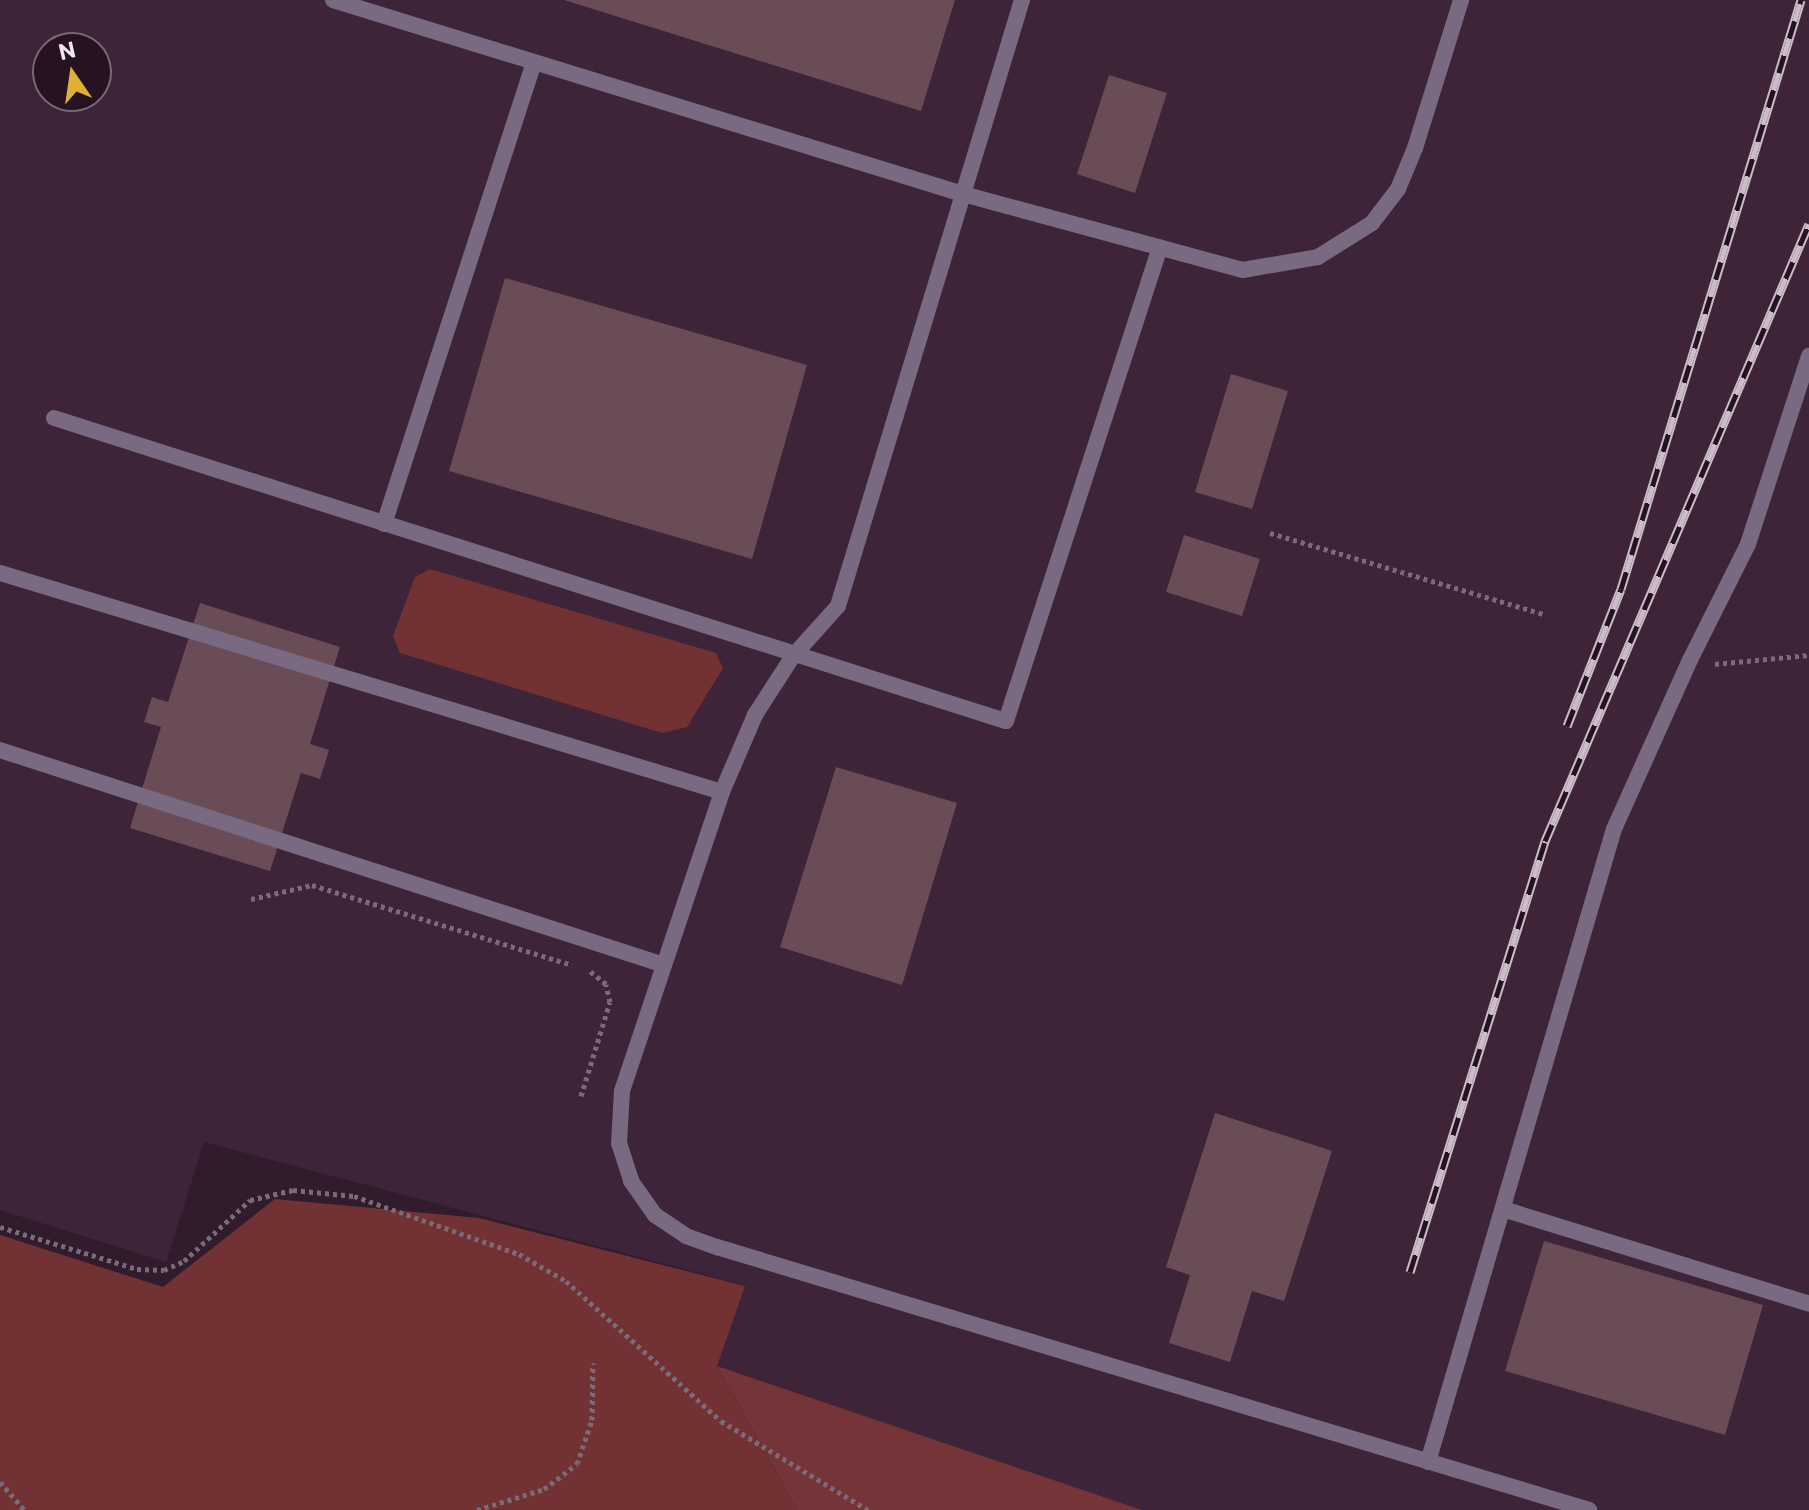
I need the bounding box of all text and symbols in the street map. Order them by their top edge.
north arrow [32,32,112,112]
text: N [56,35,78,65]

